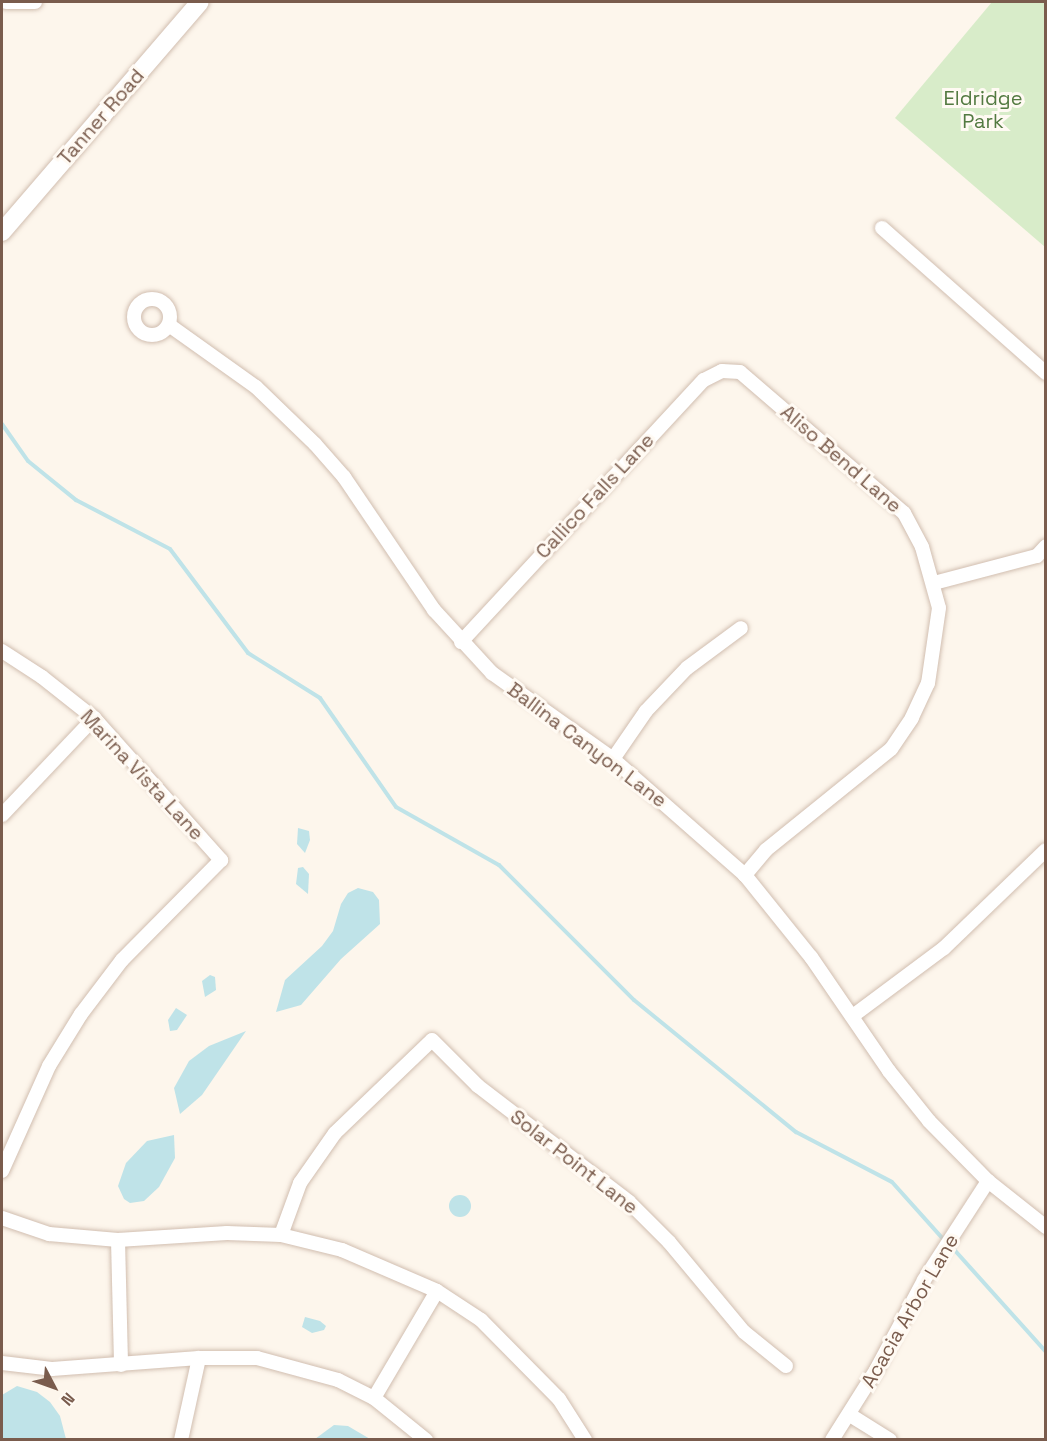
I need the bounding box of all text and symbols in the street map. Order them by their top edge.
street label: Tanner Road [53,64,149,170]
park label: Eldridge Park [943,86,1023,133]
street label: Aliso Bend Lane [776,400,906,518]
street label: Callico Falls Lane [531,428,659,564]
street label: Ballina Canyon Lane [503,677,671,813]
street label: Marina Vista Lane [75,705,209,845]
street label: Solar Point Lane [505,1105,643,1219]
street label: Acacia Arbor Lane [856,1230,964,1392]
north arrow [24,1357,84,1417]
text: N [57,1388,79,1410]

